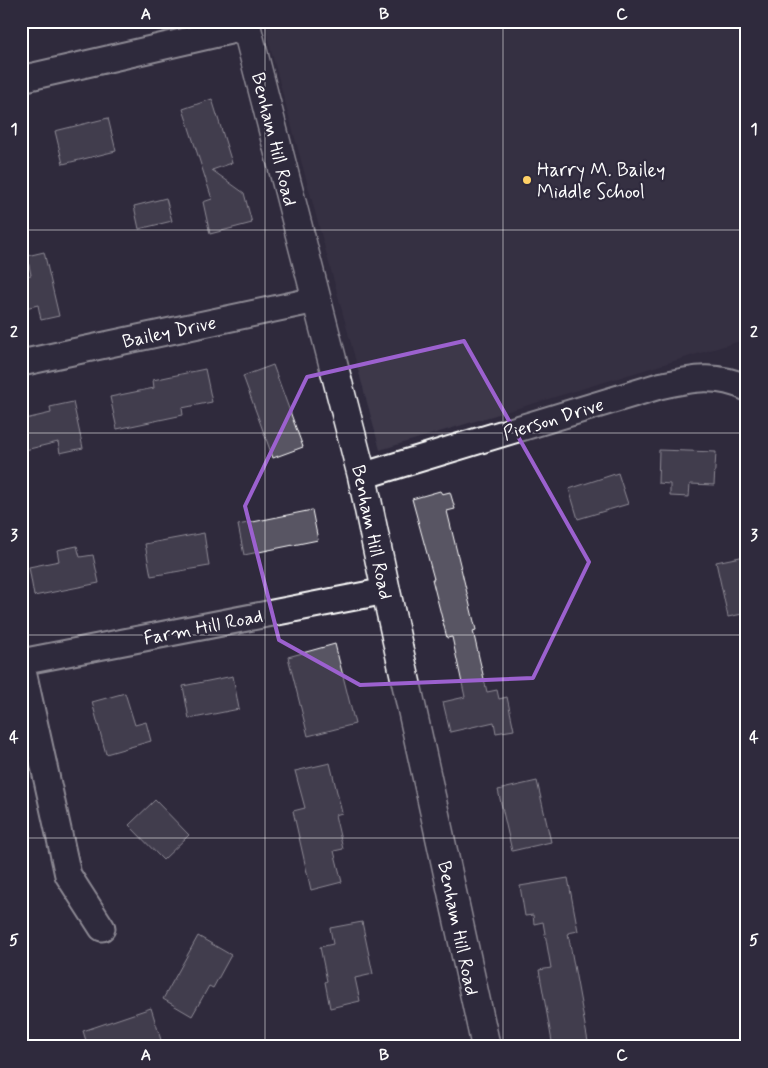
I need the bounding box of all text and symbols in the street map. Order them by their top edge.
text: A [141,4,151,25]
text: B [379,4,389,25]
text: C [616,4,628,25]
street label: Benham Hill Road [245,70,302,209]
text: 1 [10,119,18,140]
text: 1 [750,119,758,140]
place label: Harry M. Bailey Middle School [537,158,665,205]
marker: Harry M. Bailey Middle School [521,174,533,186]
street label: Bailey Drive [120,310,219,355]
text: 2 [10,322,18,343]
text: 2 [750,322,758,343]
street label: Pierson Drive [500,392,607,447]
street label: Benham Hill Road [345,463,398,602]
text: 3 [10,525,18,546]
text: 3 [750,525,758,546]
street label: Farm Hill Road [142,604,265,651]
text: 4 [9,727,19,748]
text: 4 [749,727,759,748]
street label: Benham Hill Road [431,859,484,998]
text: 5 [9,930,19,951]
text: 5 [749,930,759,951]
text: A [141,1045,151,1066]
text: B [379,1045,389,1066]
text: C [616,1045,628,1066]

